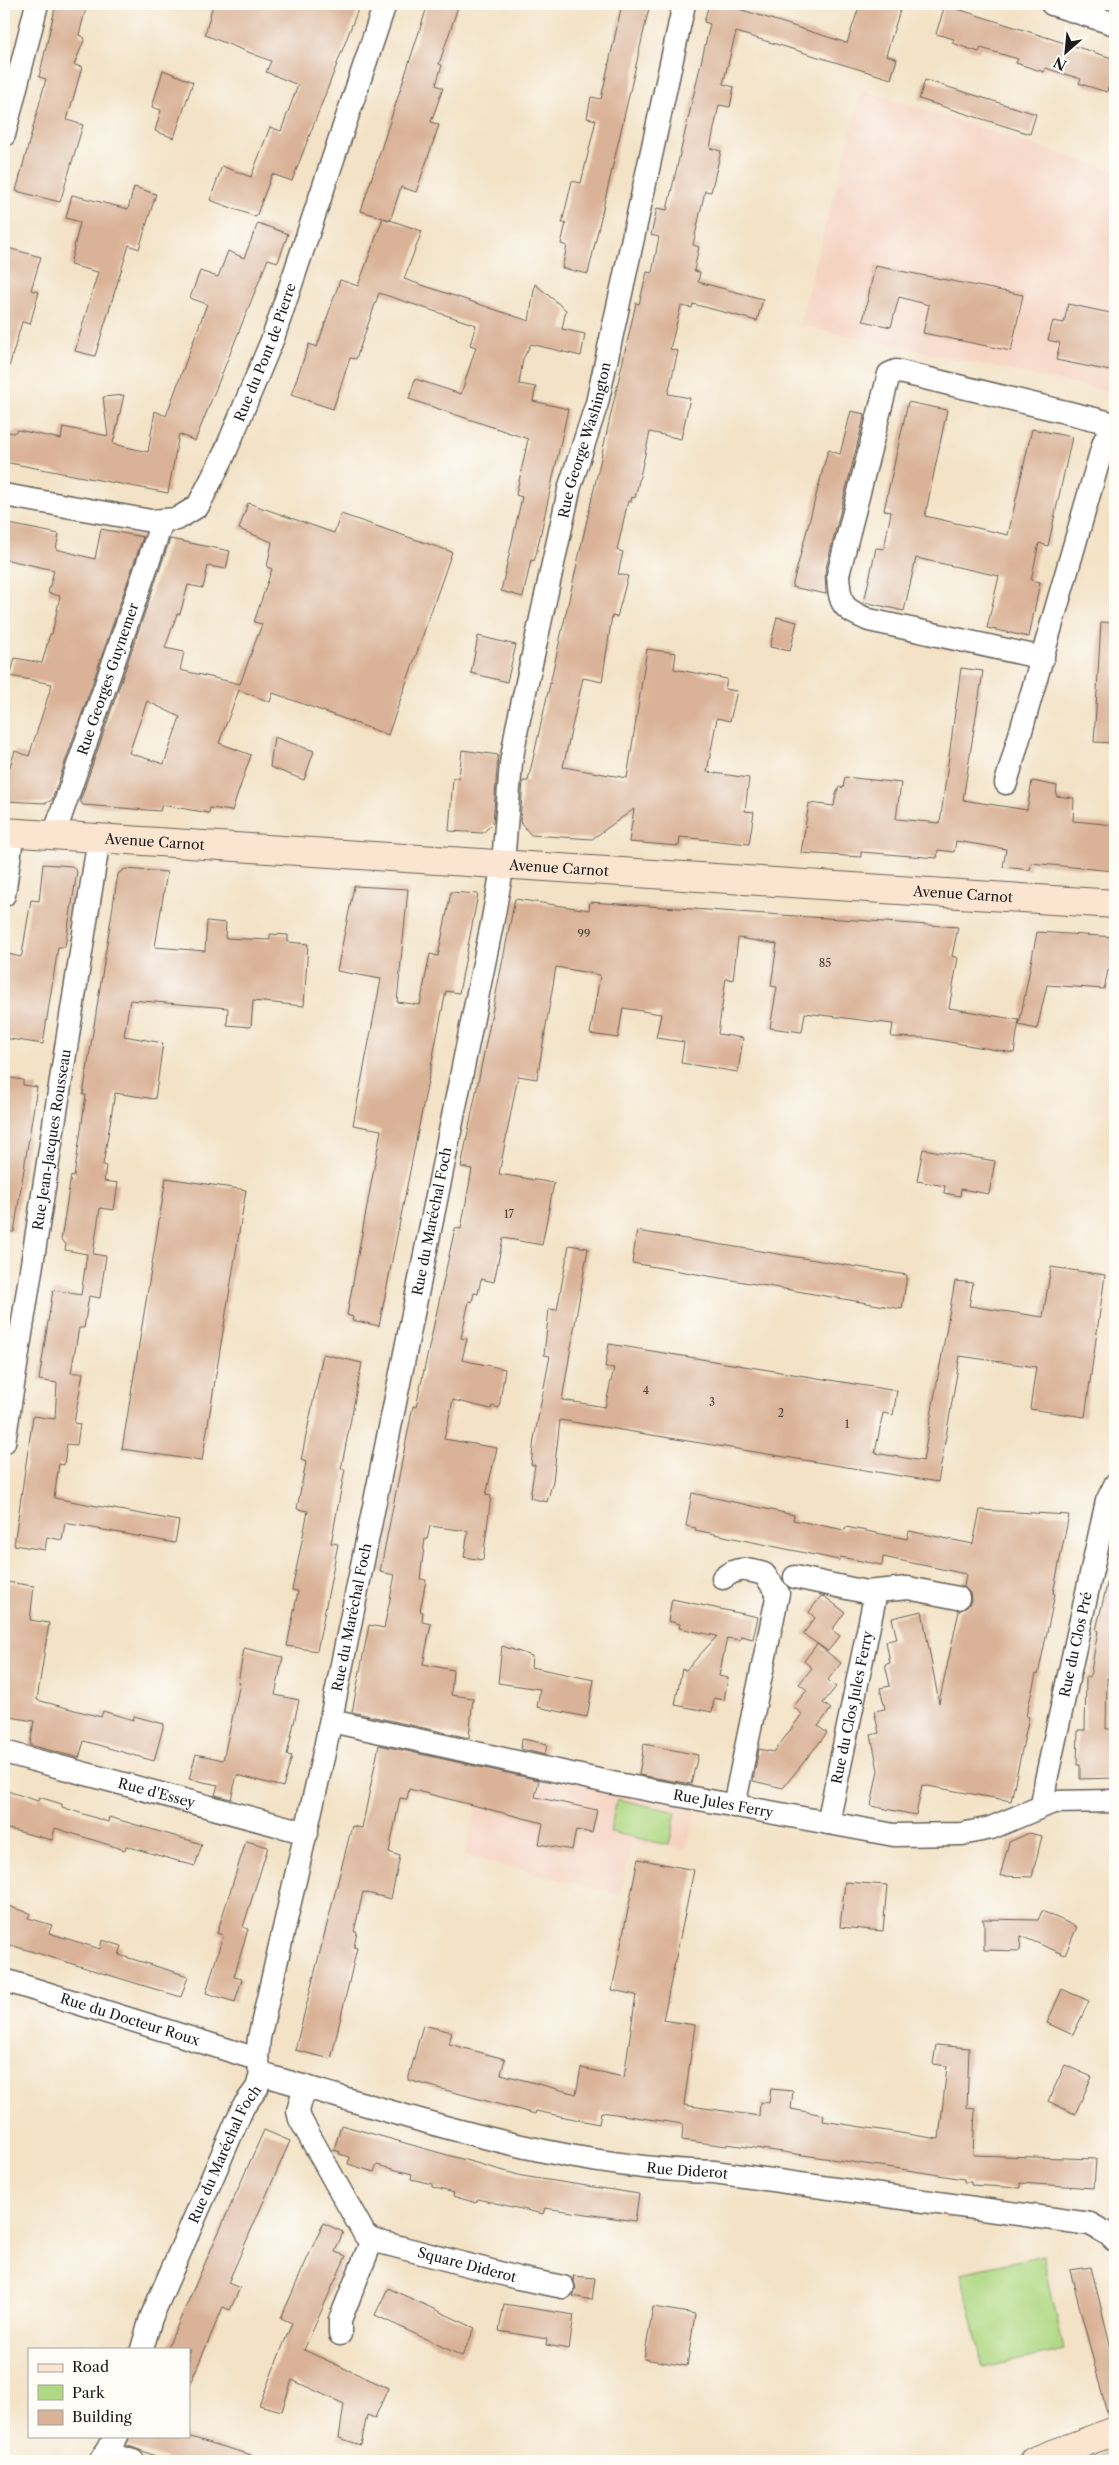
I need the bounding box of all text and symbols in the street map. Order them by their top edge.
north arrow [1042,28,1092,78]
text: N [1051,53,1070,74]
street label: Rue du Pont de Pierre [230,281,300,424]
street label: Rue George Washington [554,360,615,520]
street label: Rue Georges Guynemer [73,600,142,758]
street label: Avenue Carnot [103,829,205,854]
street label: Avenue Carnot [507,856,609,880]
street label: Avenue Carnot [912,882,1013,906]
house number: 99 [578,927,590,941]
house number: 85 [819,956,831,970]
street label: Rue Jean-Jacques Rousseau [28,1047,75,1232]
street label: Rue du Maréchal Foch [408,1145,456,1297]
house number: 17 [504,1207,515,1221]
house number: 4 [643,1383,649,1397]
house number: 3 [709,1395,715,1409]
house number: 2 [778,1406,784,1420]
house number: 1 [845,1417,850,1431]
street label: Rue du Maréchal Foch [328,1541,375,1693]
street label: Rue du Clos Pré [1055,1590,1096,1699]
street label: Rue du Clos Jules Ferry [827,1629,877,1786]
street label: Rue d'Essey [116,1774,197,1812]
street label: Rue Jules Ferry [672,1785,775,1822]
street label: Rue du Docteur Roux [58,1989,203,2050]
street label: Rue du Maréchal Foch [184,2081,265,2226]
street label: Rue Diderot [646,2158,729,2183]
street label: Square Diderot [416,2243,518,2286]
legend [28,2348,190,2438]
text: Road [72,2357,109,2376]
text: Park [72,2383,106,2402]
text: Building [72,2407,132,2426]

